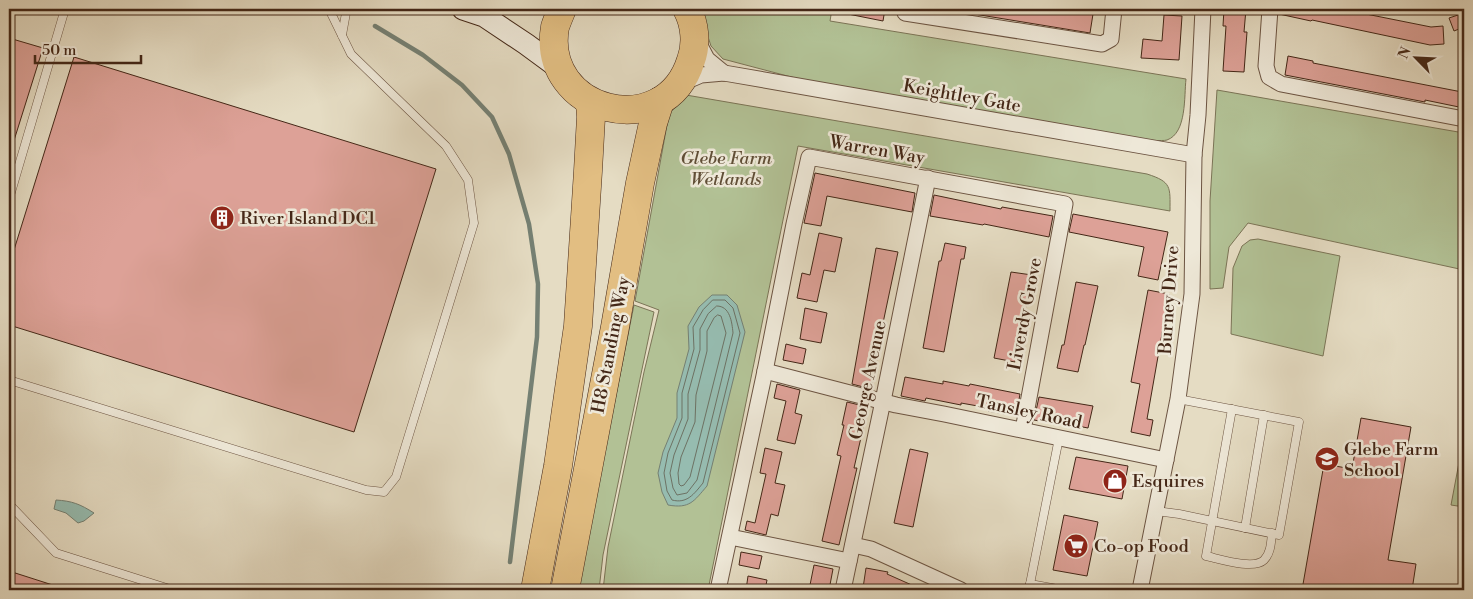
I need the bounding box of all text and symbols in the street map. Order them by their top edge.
scale bar [35,32,141,64]
north arrow [1390,32,1440,82]
text: 50 m [42,41,76,60]
text: N [1395,44,1416,62]
street label: Keightley Gate [901,74,1023,118]
street label: Warren Way [827,130,927,170]
park label: Glebe Farm Wetlands [680,147,772,191]
building icon: River Island DC1 [209,205,235,231]
place label: River Island DC1 [240,207,376,230]
street label: Burney Drive [1154,245,1184,356]
street label: Liverdy Grove [1003,256,1047,372]
street label: H8 Standing Way [586,274,636,415]
street label: George Avenue [844,318,892,442]
street label: Tansley Road [974,390,1085,435]
place label: Glebe Farm School [1344,438,1439,482]
school or university icon: Glebe Farm School [1314,446,1340,472]
shop icon: Esquires [1102,468,1128,494]
place label: Esquires [1132,470,1204,493]
supermarket icon: Co-op Food [1063,533,1089,559]
place label: Co-op Food [1094,535,1190,558]

